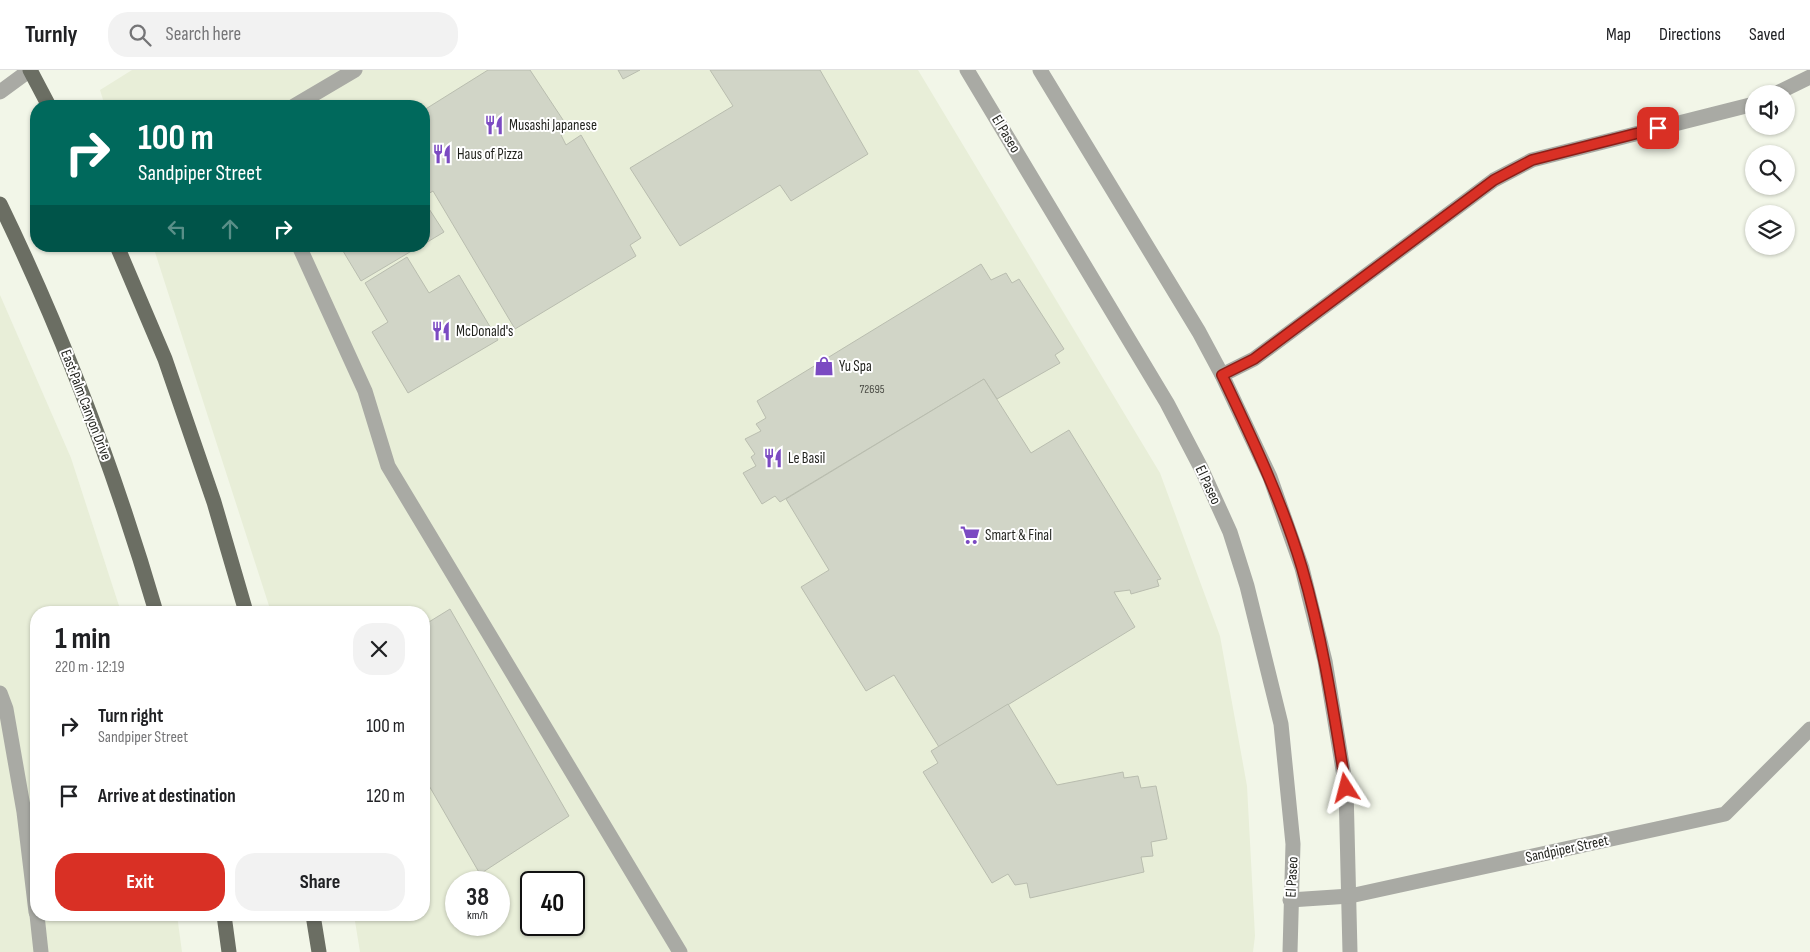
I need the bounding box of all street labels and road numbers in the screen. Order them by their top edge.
street label: El Paseo [987,112,1025,156]
street label: East Palm Canyon Drive [56,347,116,463]
street label: El Paseo [1191,462,1225,508]
street label: Sandpiper Street [1524,831,1611,867]
street label: El Paseo [1281,856,1303,898]

